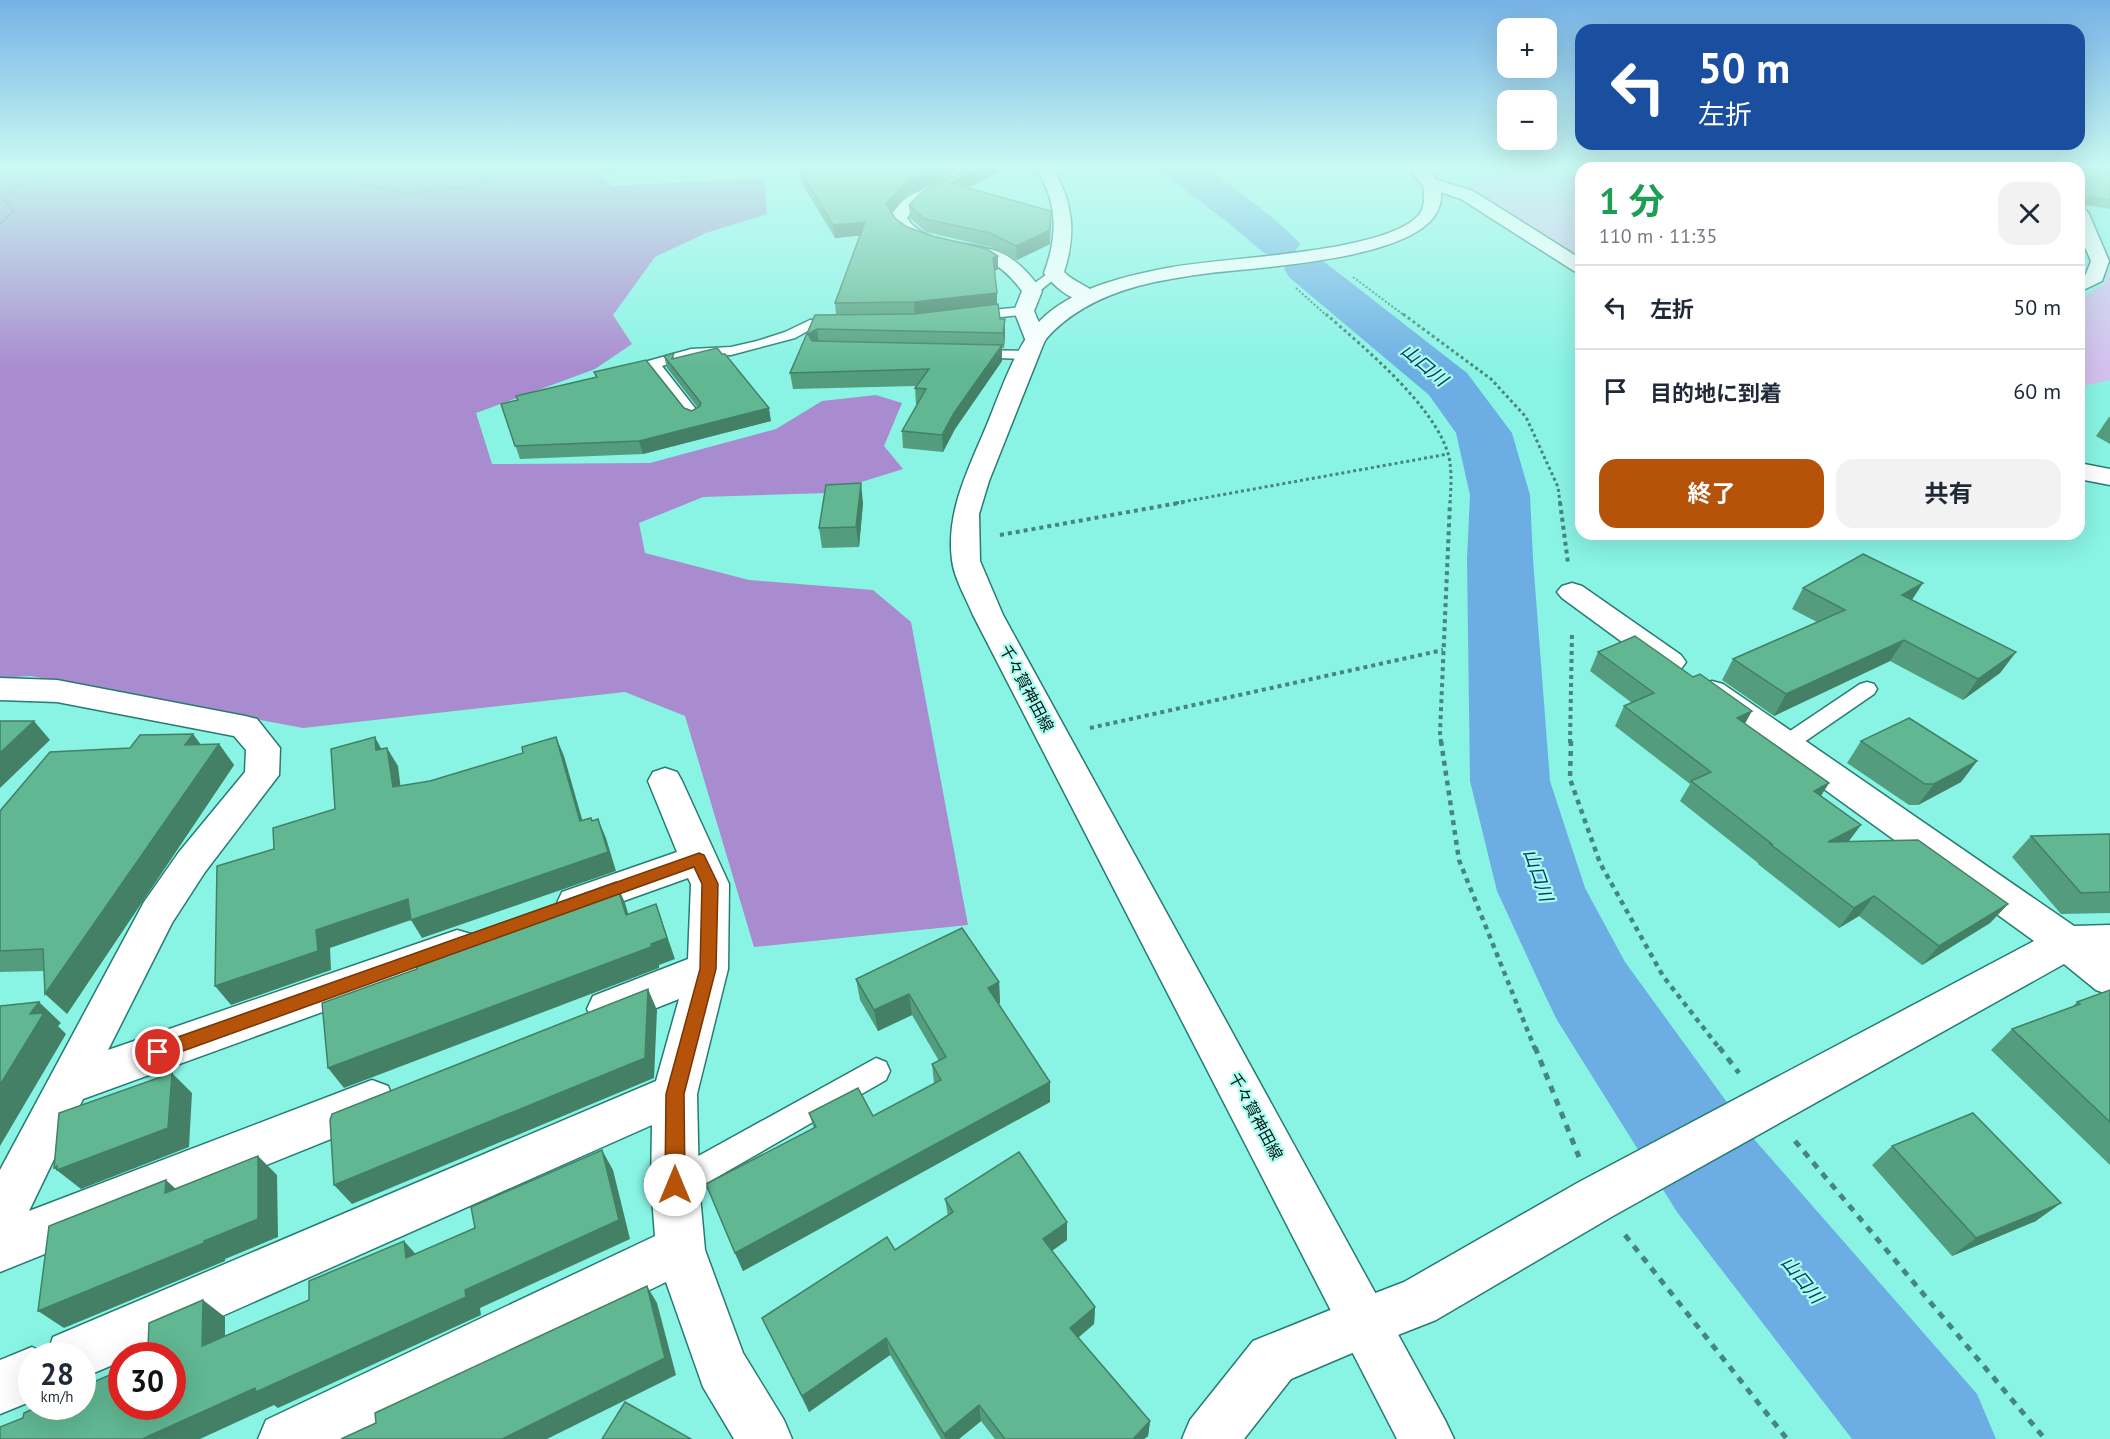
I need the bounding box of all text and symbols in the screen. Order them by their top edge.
map controls [1497,18,1557,150]
button: + [1497,18,1557,78]
text: 50 m [1698,40,1790,95]
icon: left [1599,48,1677,126]
button: − [1497,90,1557,150]
text: 左折 [1698,97,1752,131]
text: 1 分 [1599,177,1665,224]
button: close [1998,182,2061,245]
text: 110 m · 11:35 [1599,223,1717,249]
icon: left [1599,291,1632,324]
text: 50 m [2013,293,2061,321]
text: 左折 [1650,295,1694,323]
water label: 山口川 [1396,338,1454,392]
icon: arrive [1599,375,1632,408]
text: 60 m [2013,377,2061,405]
text: 目的地に到着 [1650,379,1782,407]
button: 終了 [1599,459,1824,528]
button: 共有 [1836,459,2061,528]
street label: 千々賀神田線 [996,641,1058,735]
water label: 山口川 [1519,846,1559,906]
pin [132,1026,183,1077]
icon: arrive [141,1035,174,1068]
street label: 千々賀神田線 [1225,1069,1287,1163]
position arrow [643,1153,707,1217]
water label: 山口川 [1776,1251,1830,1309]
speed limit sign: 30 [108,1342,186,1420]
text: 28 [40,1354,74,1393]
text: km/h [41,1387,73,1406]

